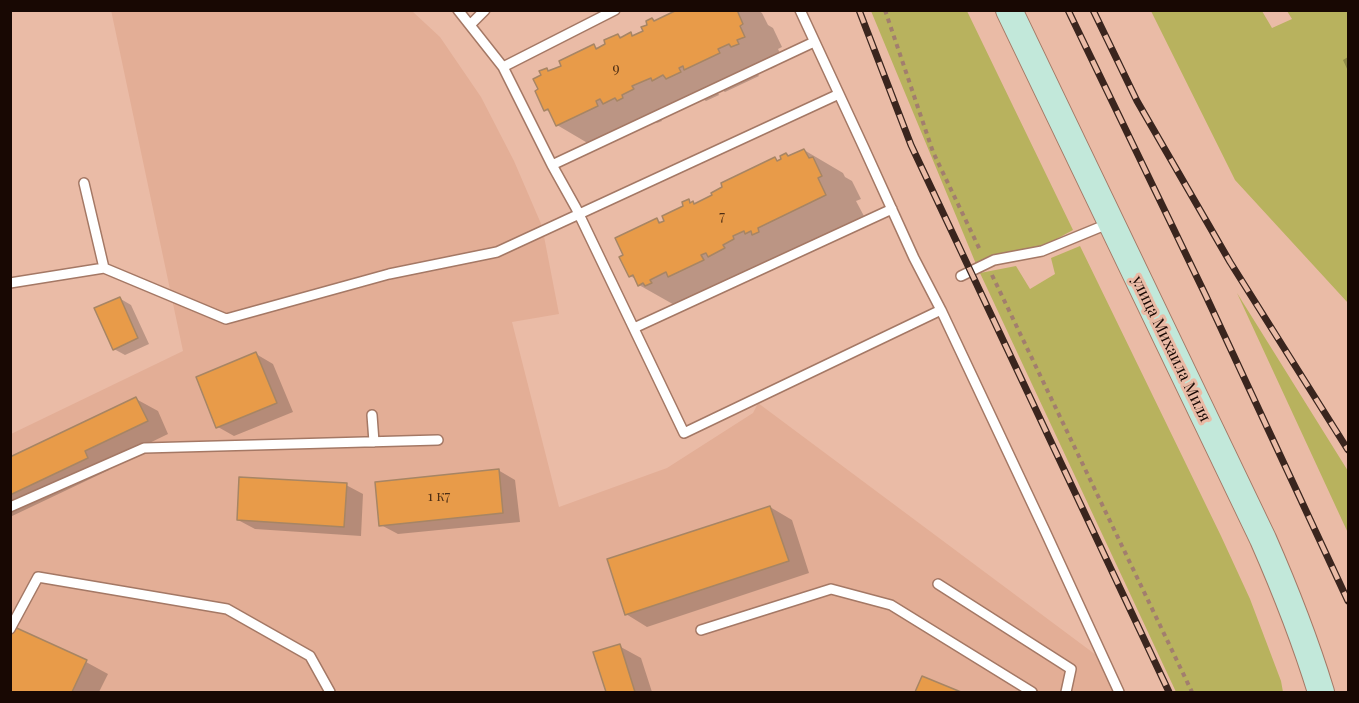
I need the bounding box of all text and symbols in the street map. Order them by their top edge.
house number: 9 [612,61,620,77]
house number: 7 [719,209,725,225]
street label: улица Михаила Миля [1127,273,1215,425]
house number: 1 к7 [428,489,450,505]

